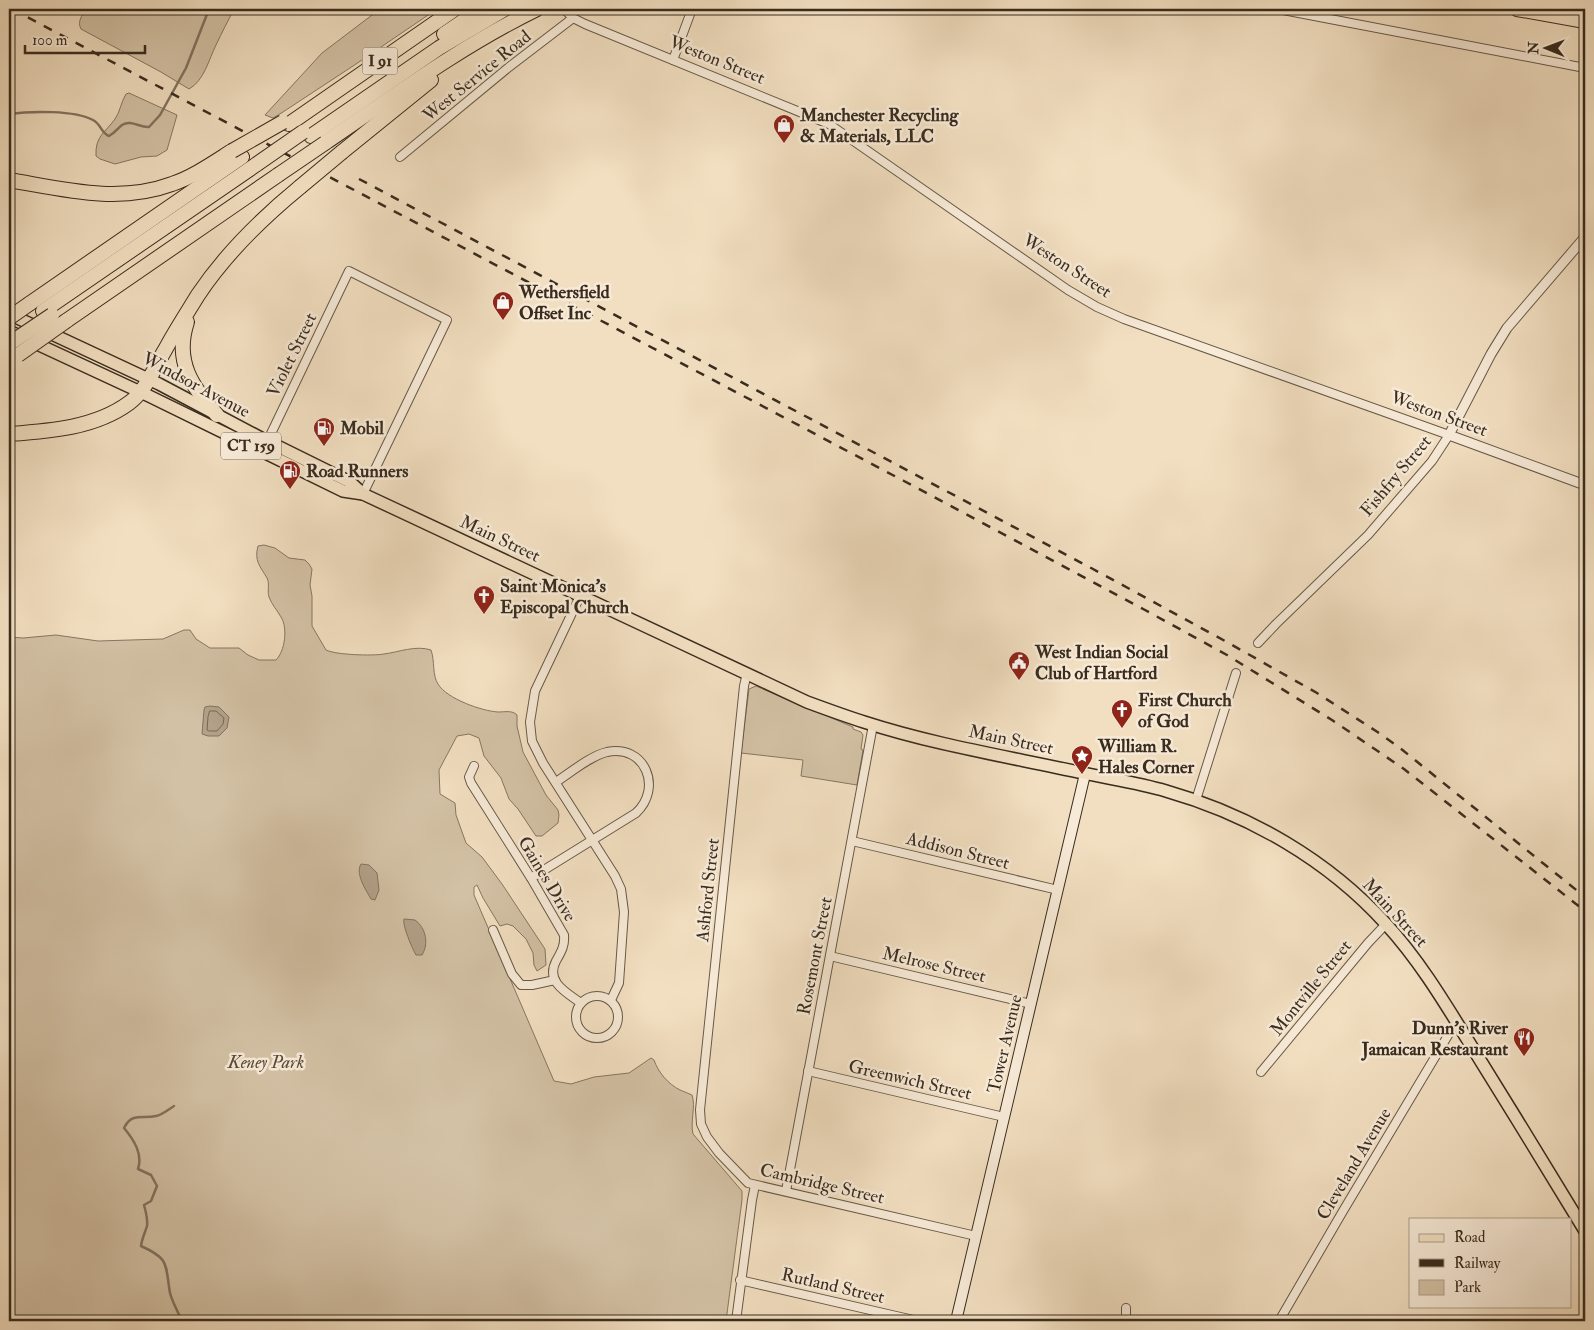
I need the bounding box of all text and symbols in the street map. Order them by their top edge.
scale bar [25,22,145,54]
north arrow [1522,22,1572,72]
street label: West Service Road [417,25,536,127]
street label: Weston Street [665,30,768,90]
text: 100 m [32,31,68,50]
text: N [1525,41,1542,55]
road number: I 91 [362,48,398,74]
place label: Manchester Recycling & Materials, LLC [799,104,959,148]
shop icon: Manchester Recycling & Materials, LLC [772,113,796,144]
street label: Weston Street [1017,228,1116,303]
place label: Wethersfield Offset Inc [518,281,610,325]
shop icon: Wethersfield Offset Inc [491,290,515,321]
street label: Violet Street [262,309,322,401]
street label: Windsor Avenue [137,347,254,423]
street label: Weston Street [1387,386,1491,442]
fuel station icon: Mobil [312,416,336,447]
place label: Mobil [339,417,384,440]
street label: Fishfry Street [1355,431,1437,521]
road number: CT 159 [221,432,281,460]
fuel station icon: Road Runners [278,459,302,490]
place label: Road Runners [306,460,408,483]
street label: Main Street [456,510,544,568]
place label: Saint Monica's Episcopal Church [500,575,629,619]
church icon: Saint Monica's Episcopal Church [472,584,496,615]
place label: West Indian Social Club of Hartford [1034,641,1169,685]
public building icon: West Indian Social Club of Hartford [1007,650,1031,681]
place label: First Church of God [1138,689,1232,733]
church icon: First Church of God [1110,698,1134,729]
street label: Main Street [967,720,1056,760]
place label: William R. Hales Corner [1097,735,1195,779]
place icon: William R. Hales Corner [1070,744,1094,775]
street label: Addison Street [903,827,1012,875]
street label: Gaines Drive [513,832,582,926]
street label: Ashford Street [691,837,725,944]
street label: Main Street [1357,874,1433,952]
street label: Rosemont Street [792,895,838,1017]
street label: Montville Street [1265,935,1357,1041]
street label: Melrose Street [880,942,988,988]
street label: Tower Avenue [982,992,1028,1096]
place label: Dunn's River Jamaican Restaurant [1361,1017,1508,1061]
restaurant icon: Dunn's River Jamaican Restaurant [1512,1026,1536,1057]
park label: Keney Park [227,1051,304,1074]
street label: Greenwich Street [846,1055,974,1105]
street label: Cleveland Avenue [1312,1104,1397,1224]
street label: Cambridge Street [758,1159,887,1210]
legend [1409,1218,1572,1308]
text: Road [1454,1228,1486,1247]
text: Railway [1454,1254,1501,1273]
street label: Rutland Street [779,1263,887,1309]
text: Park [1454,1278,1481,1297]

